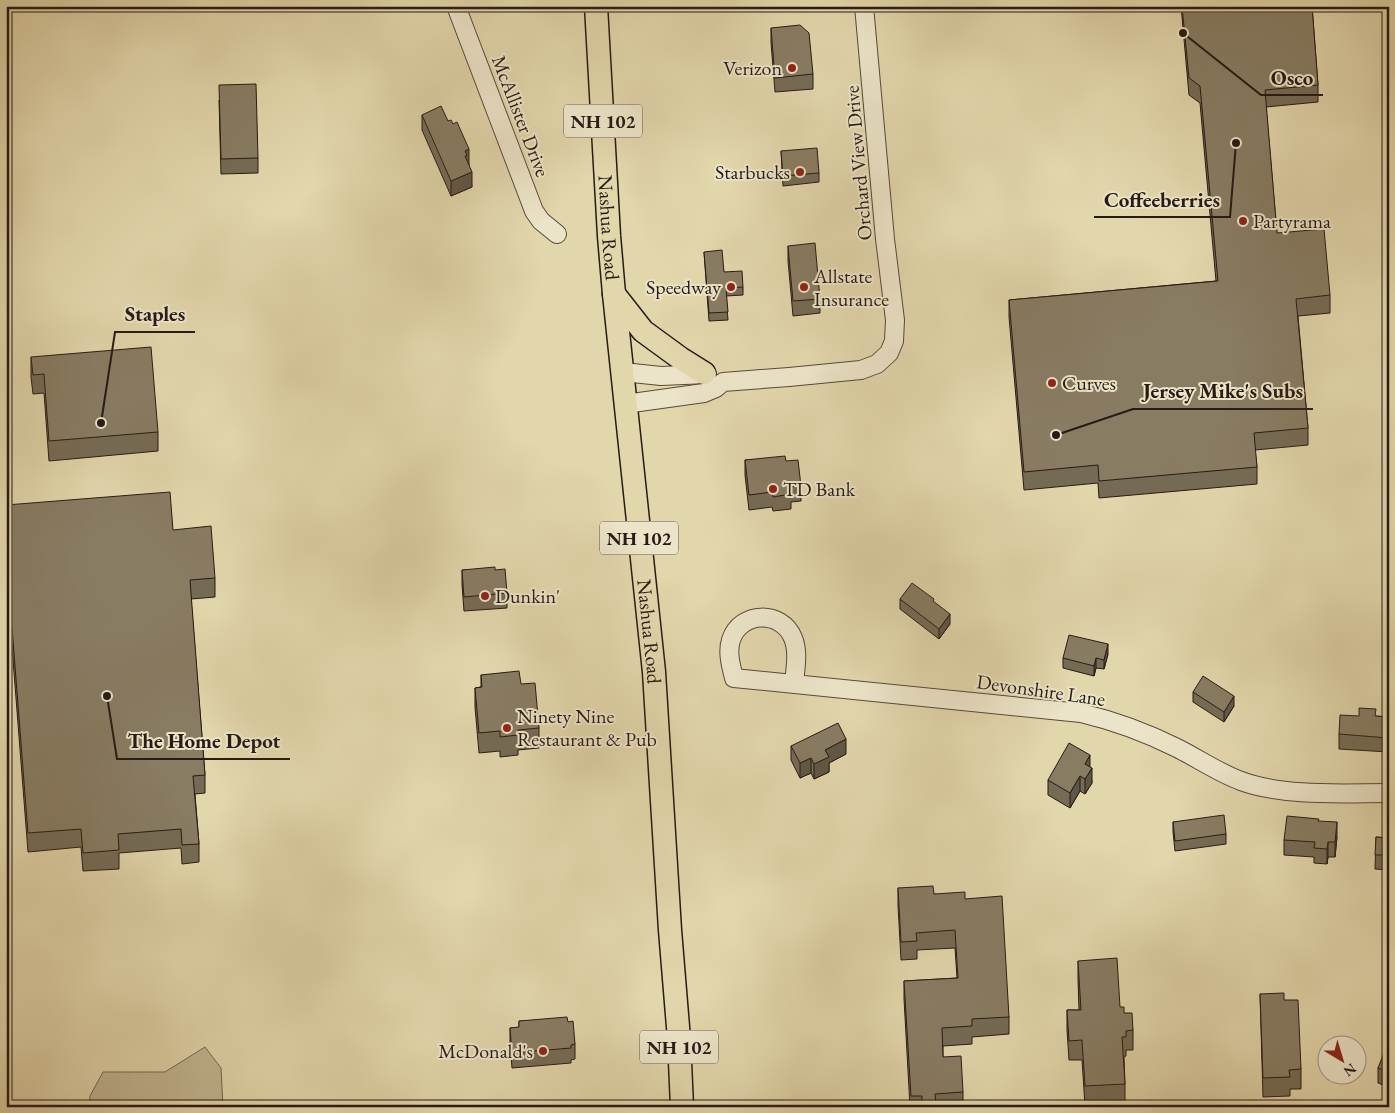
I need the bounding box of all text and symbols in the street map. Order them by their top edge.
street label: McAllister Drive [486,52,556,181]
place label: Verizon [723,55,782,81]
callout: Osco [1261,59,1323,95]
marker: Verizon [786,62,798,74]
text: Osco [1271,64,1314,91]
street label: Orchard View Drive [838,84,878,242]
road number: NH 102 [564,104,642,138]
place label: Starbucks [715,159,790,185]
marker: Starbucks [794,166,806,178]
street label: Nashua Road [593,174,626,282]
callout: Coffeeberries [1094,181,1230,217]
text: Coffeeberries [1104,186,1220,213]
place label: Partyrama [1253,208,1331,234]
marker: Partyrama [1237,215,1249,227]
place label: Allstate Insurance [813,263,889,312]
place label: Speedway [646,274,721,300]
marker: Speedway [725,281,737,293]
marker: Allstate Insurance [798,281,810,293]
callout: Staples [115,296,195,332]
text: Staples [125,300,185,327]
place label: Curves [1062,370,1116,396]
callout: Jersey Mike's Subs [1133,373,1313,409]
marker: Curves [1046,377,1058,389]
text: Jersey Mike's Subs [1141,377,1303,404]
place label: TD Bank [783,476,856,502]
marker: TD Bank [767,483,779,495]
road number: NH 102 [600,522,678,554]
street label: Nashua Road [631,578,668,685]
place label: Dunkin' [495,583,560,609]
marker: Dunkin' [479,590,491,602]
street label: Devonshire Lane [975,668,1107,712]
place label: Ninety Nine Restaurant & Pub [517,703,657,752]
marker: Ninety Nine Restaurant & Pub [501,722,513,734]
callout: The Home Depot [117,723,290,759]
text: The Home Depot [128,727,281,754]
road number: NH 102 [640,1030,718,1064]
north arrow [1318,1036,1368,1086]
place label: McDonald's [438,1038,533,1064]
marker: McDonald's [537,1045,549,1057]
text: N [1339,1060,1360,1081]

